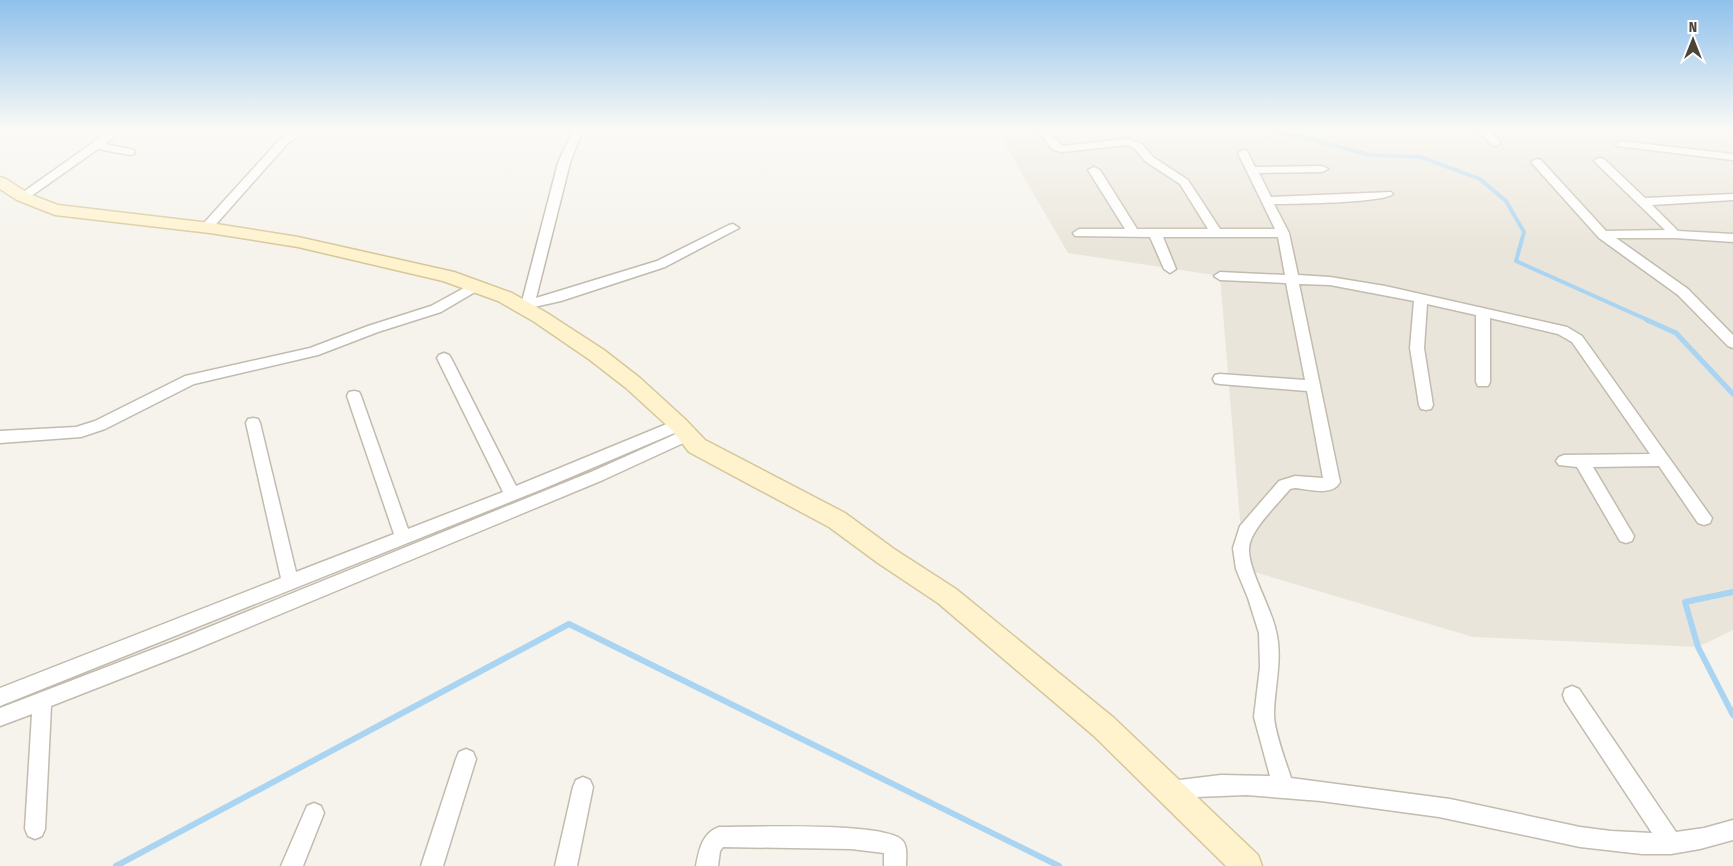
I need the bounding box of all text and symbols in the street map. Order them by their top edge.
north arrow [1668,15,1718,65]
text: N [1689,19,1697,36]

